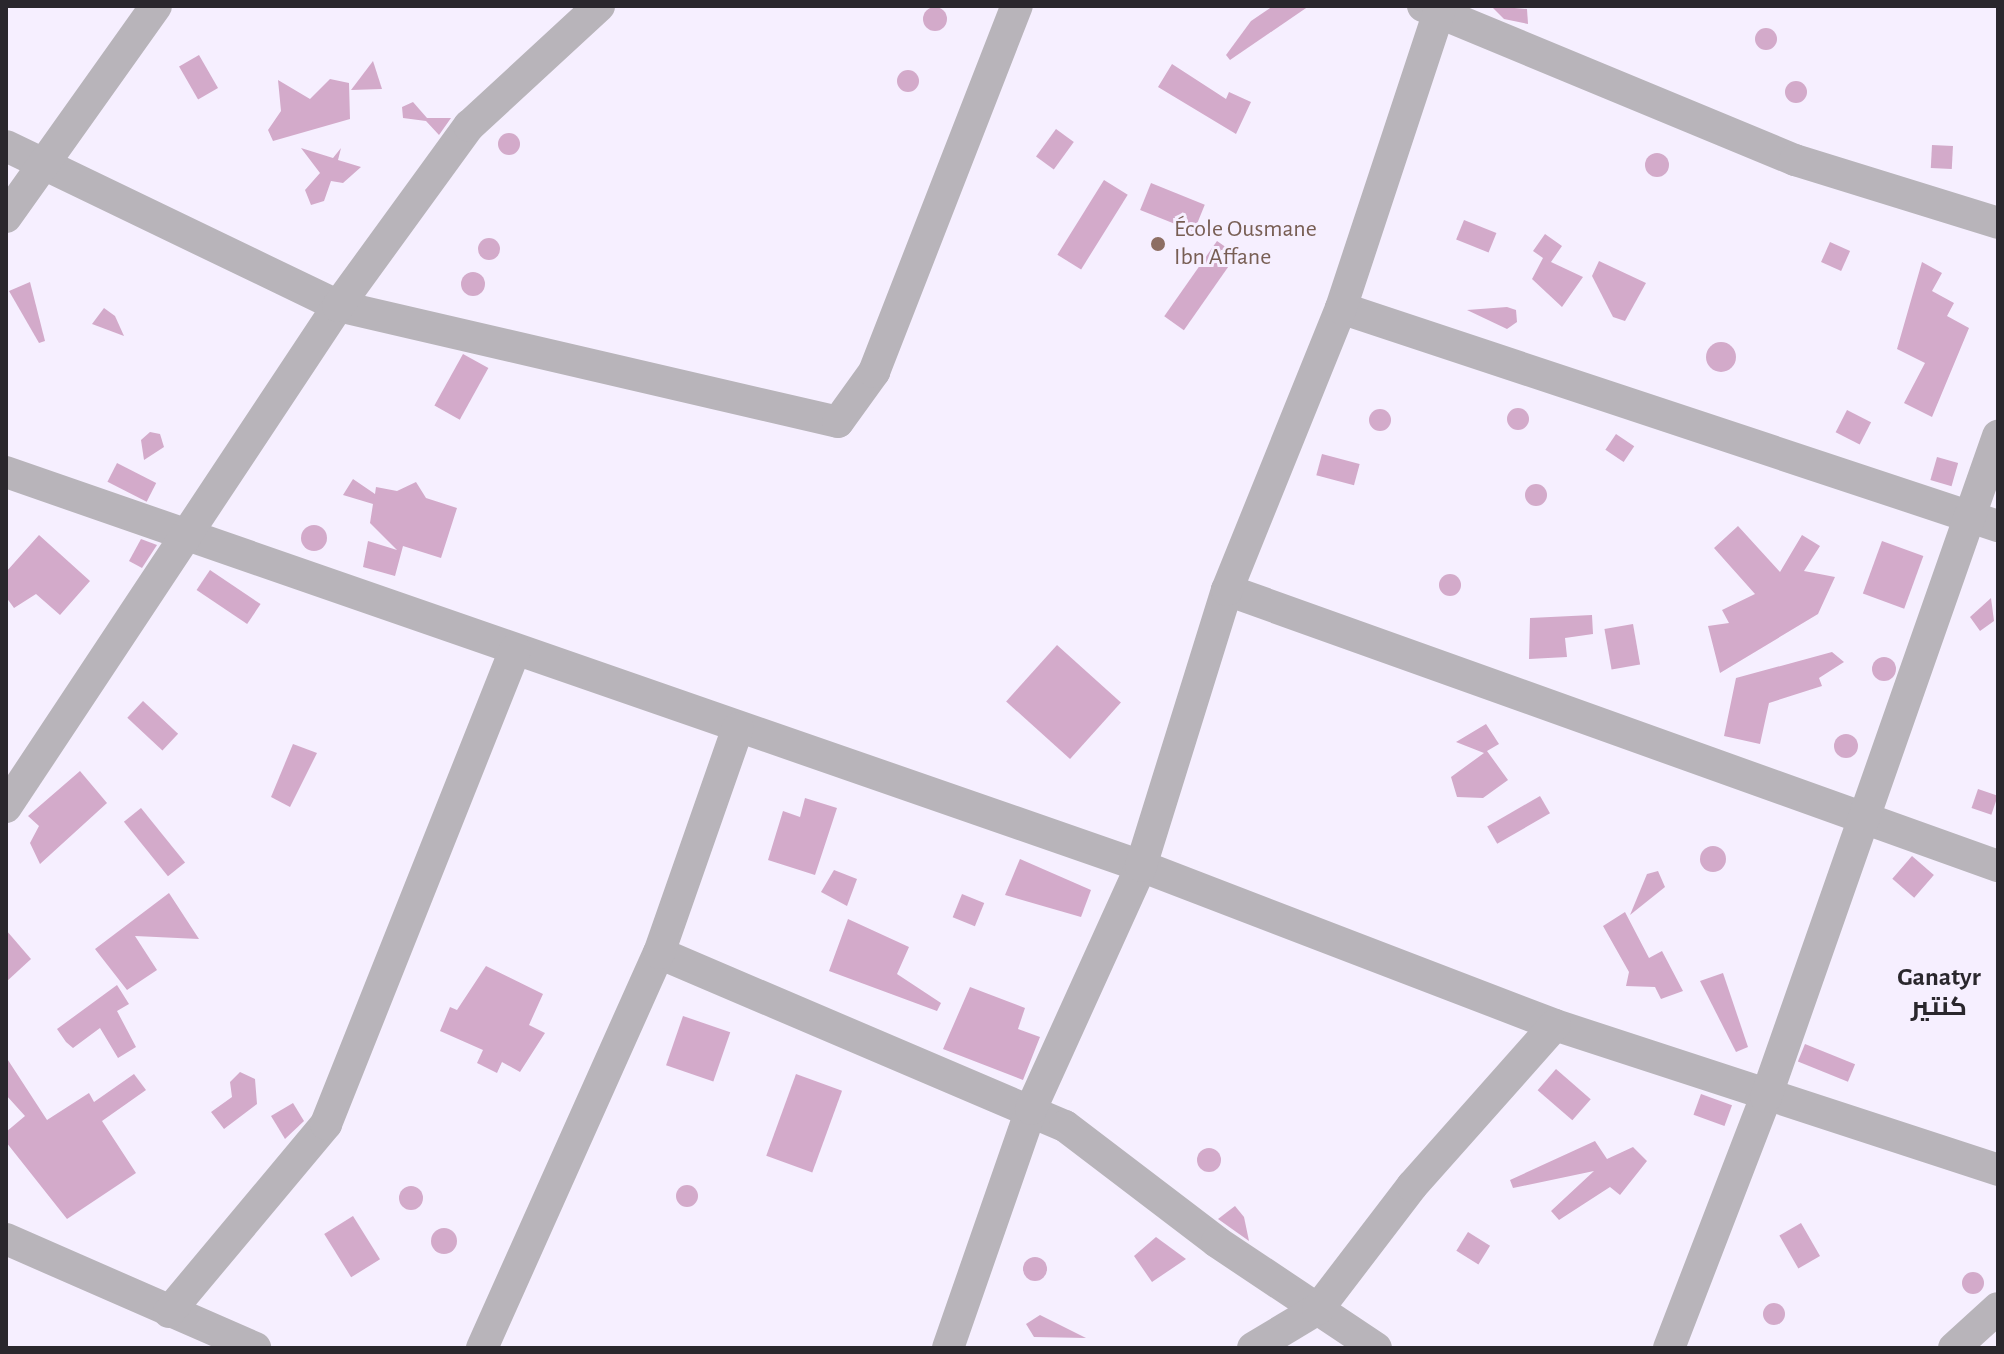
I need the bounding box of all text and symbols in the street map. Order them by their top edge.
place label: École Ousmane Ibn Affane [1174,216,1317,272]
marker: École Ousmane Ibn Affane [1149,235,1167,253]
district label: Ganatyr كنتير [1897,962,1981,1024]

